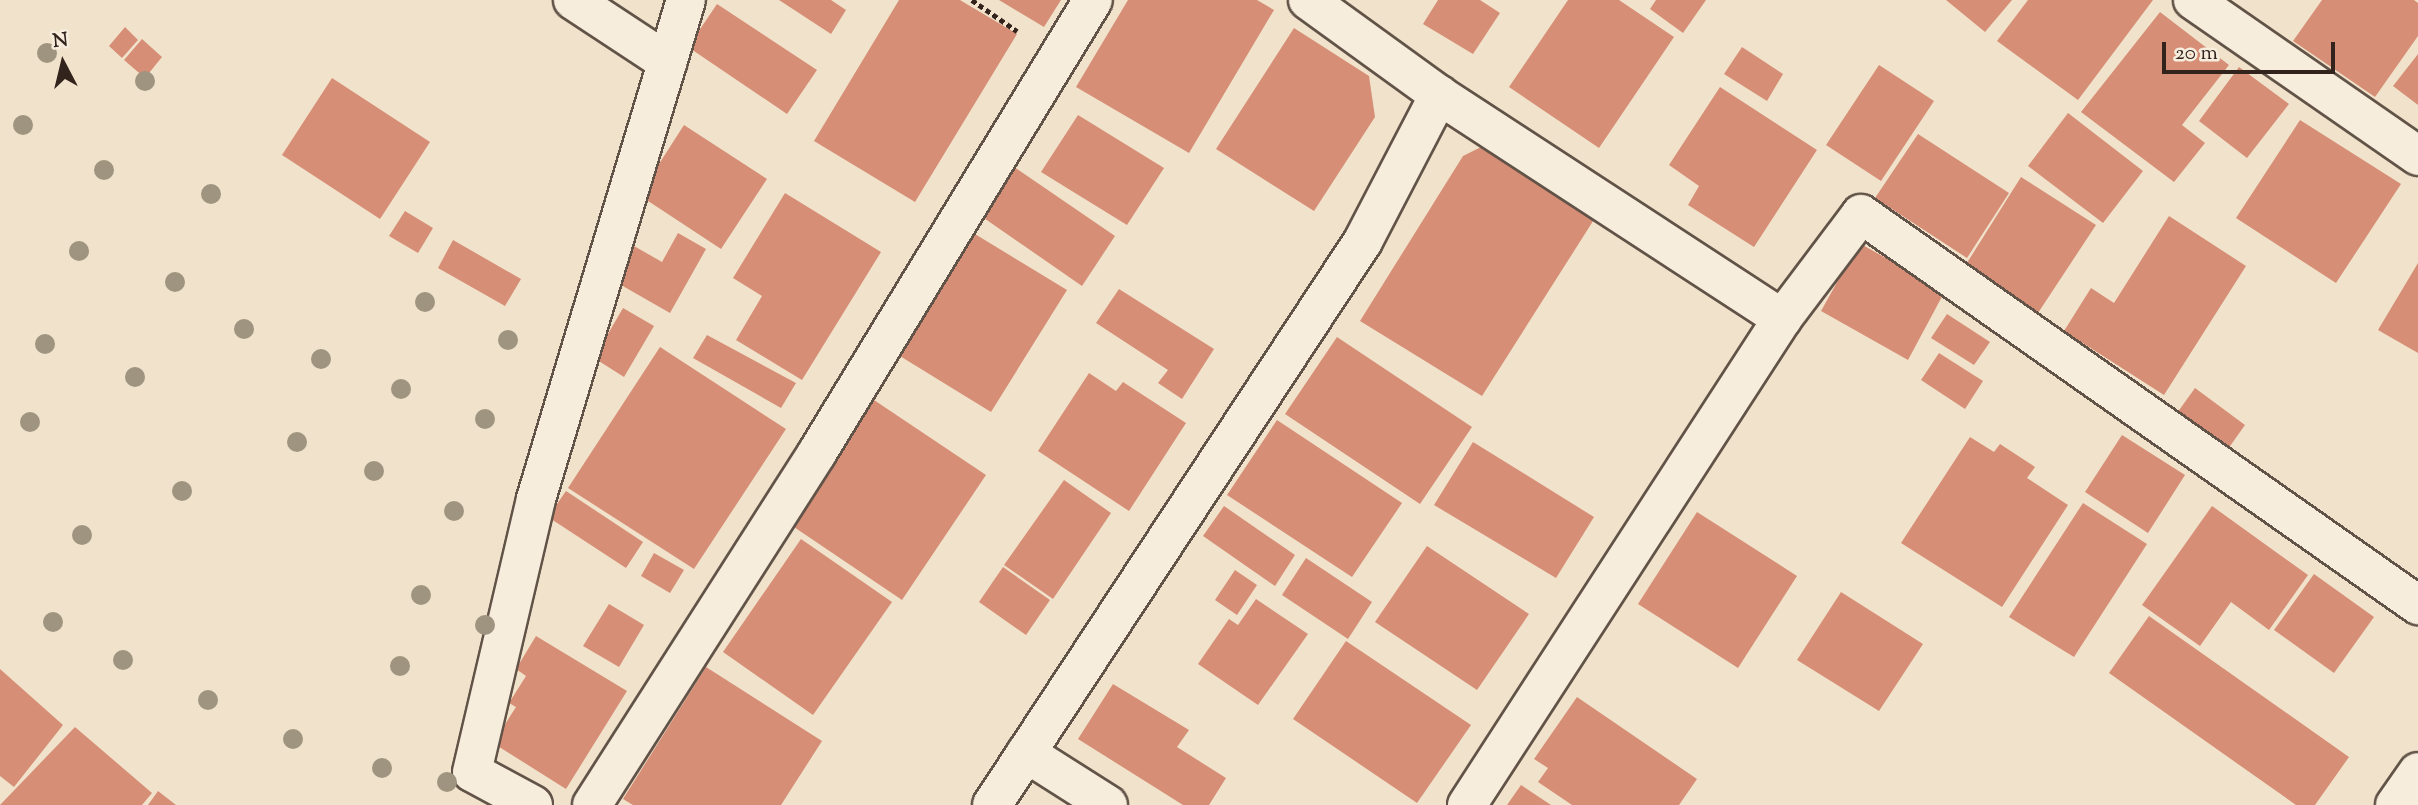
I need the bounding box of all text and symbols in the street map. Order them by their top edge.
text: N [51,27,70,56]
north arrow [28,28,98,98]
scale bar [2166,28,2339,72]
text: 20 m [2175,39,2218,69]

